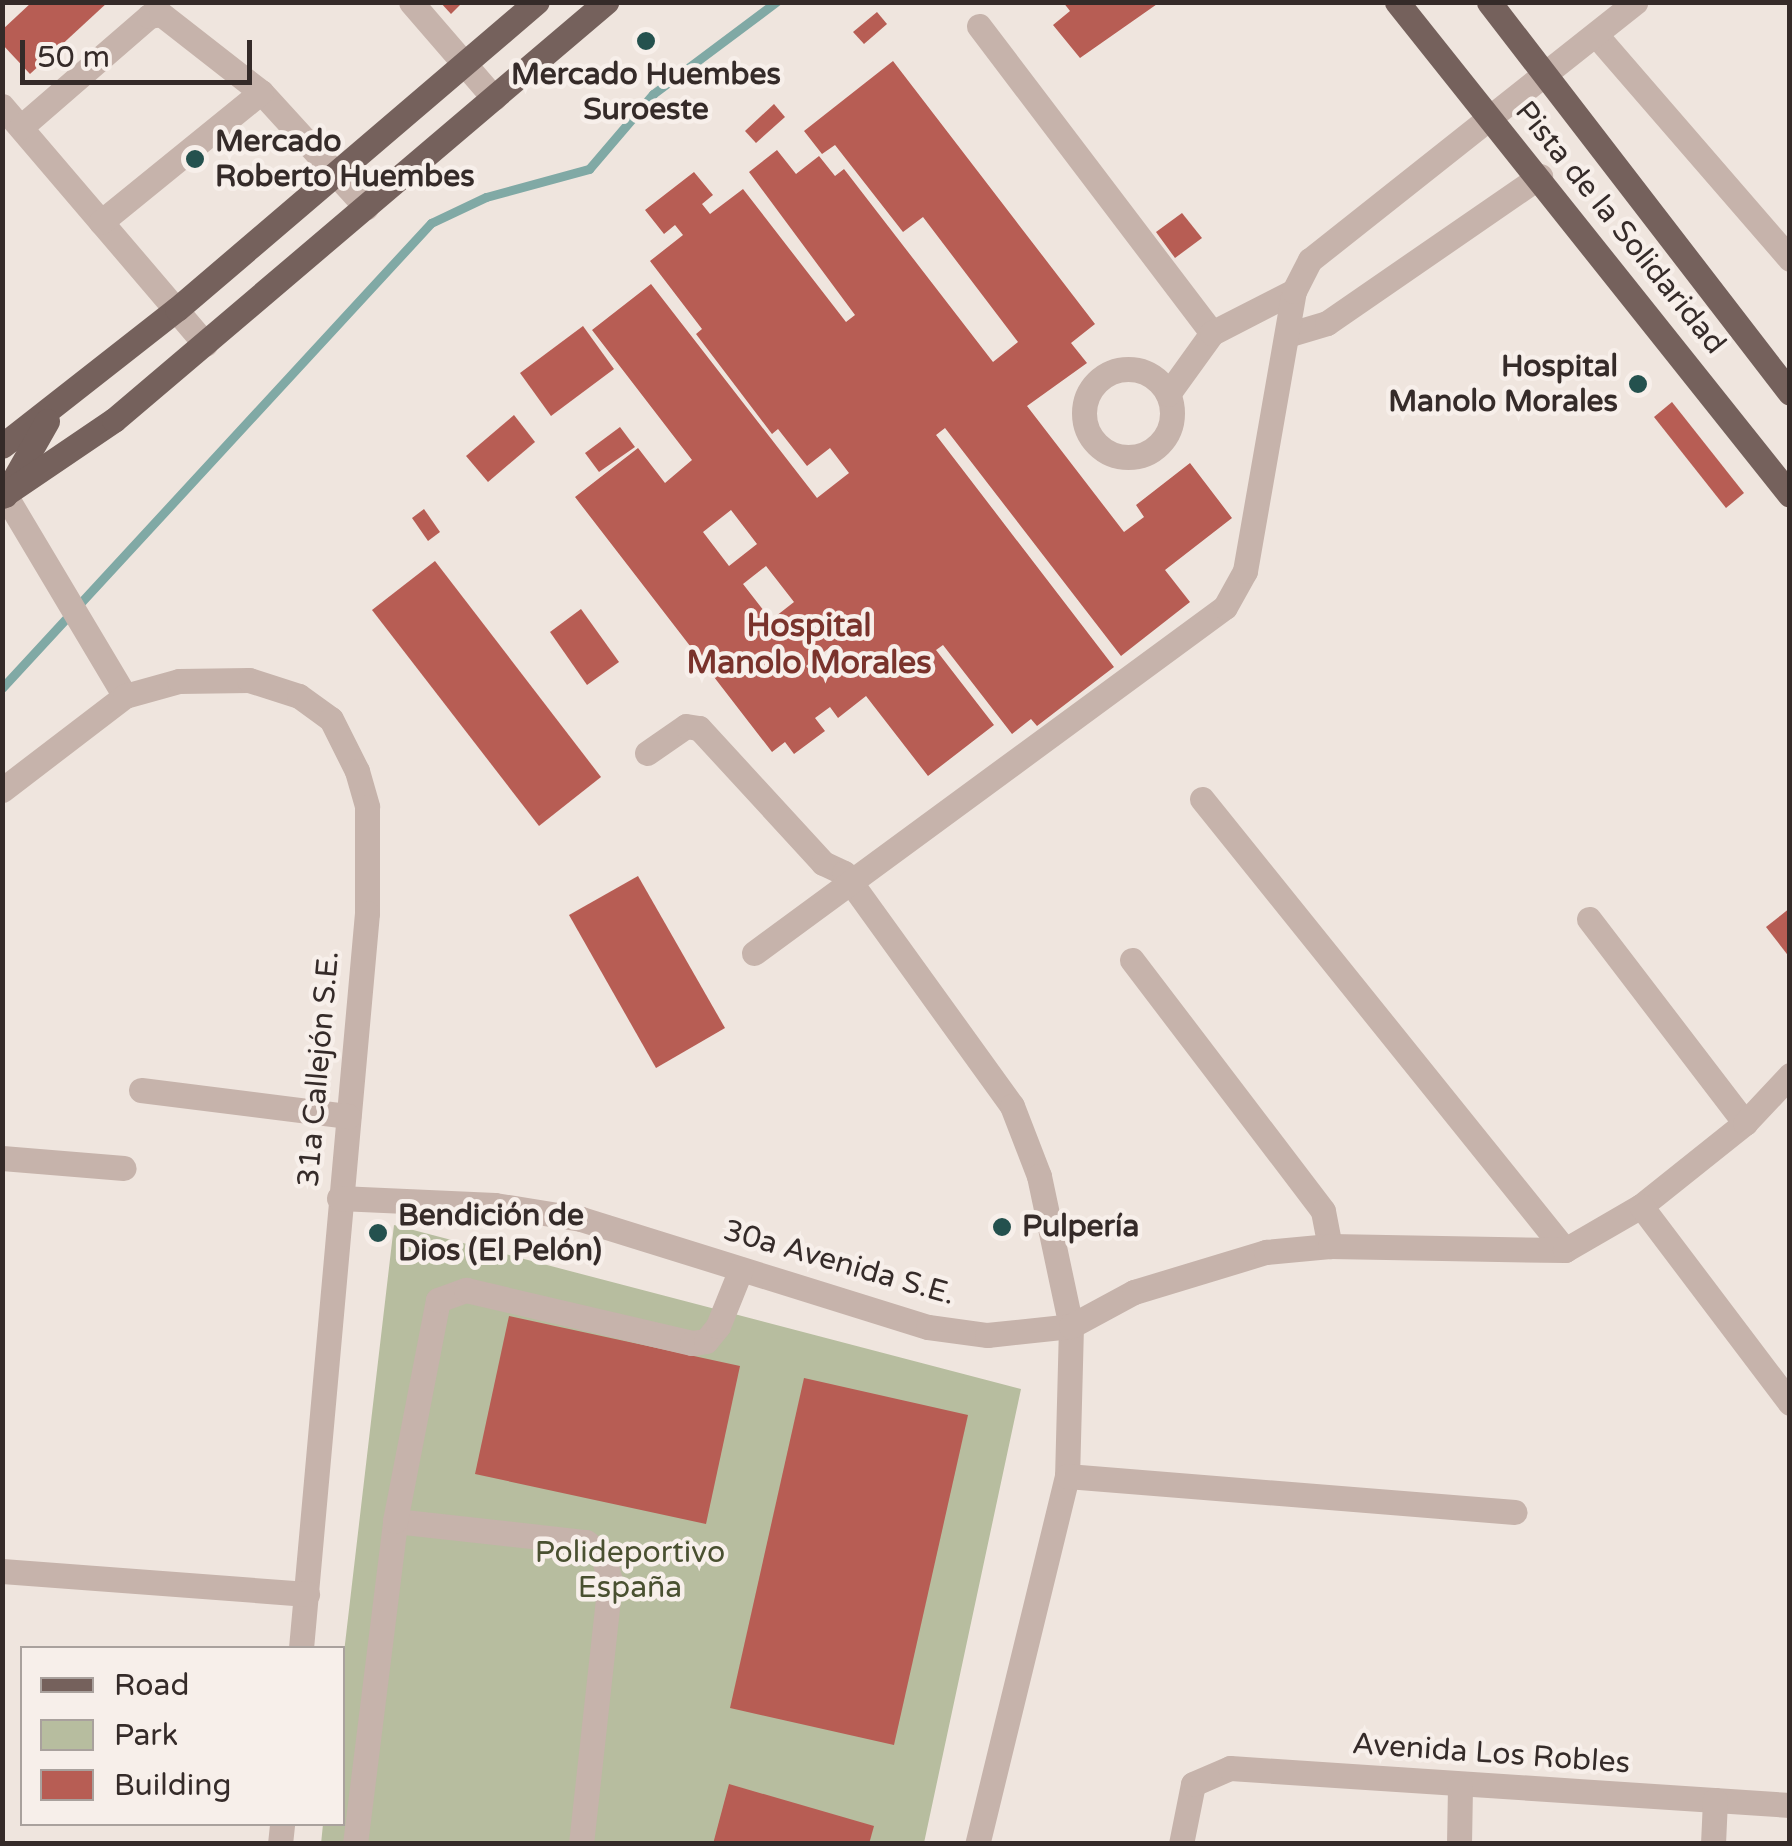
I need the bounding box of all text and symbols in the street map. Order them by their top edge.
scale bar [25,20,258,82]
marker: Mercado Huembes Suroeste [635,30,657,52]
text: 50 m [37,39,110,76]
place label: Mercado Huembes Suroeste [511,57,781,128]
street label: Pista de la Solidaridad [1507,94,1733,362]
place label: Mercado Roberto Huembes [215,124,475,194]
marker: Mercado Roberto Huembes [184,148,206,170]
place label: Hospital Manolo Morales [1388,349,1618,420]
marker: Hospital Manolo Morales [1627,373,1649,395]
district label: Hospital Manolo Morales [686,608,932,683]
street label: 31a Callejón S.E. [291,949,347,1189]
place label: Bendición de Dios (El Pelón) [398,1198,602,1268]
place label: Pulpería [1022,1209,1139,1245]
street label: 30a Avenida S.E. [719,1213,959,1313]
marker: Pulpería [991,1216,1013,1238]
marker: Bendición de Dios (El Pelón) [367,1222,389,1244]
park label: Polideportivo España [535,1535,725,1606]
legend [20,1646,345,1826]
text: Road [114,1667,189,1704]
text: Park [114,1717,178,1754]
street label: Avenida Los Robles [1351,1726,1631,1782]
text: Building [114,1767,231,1804]

